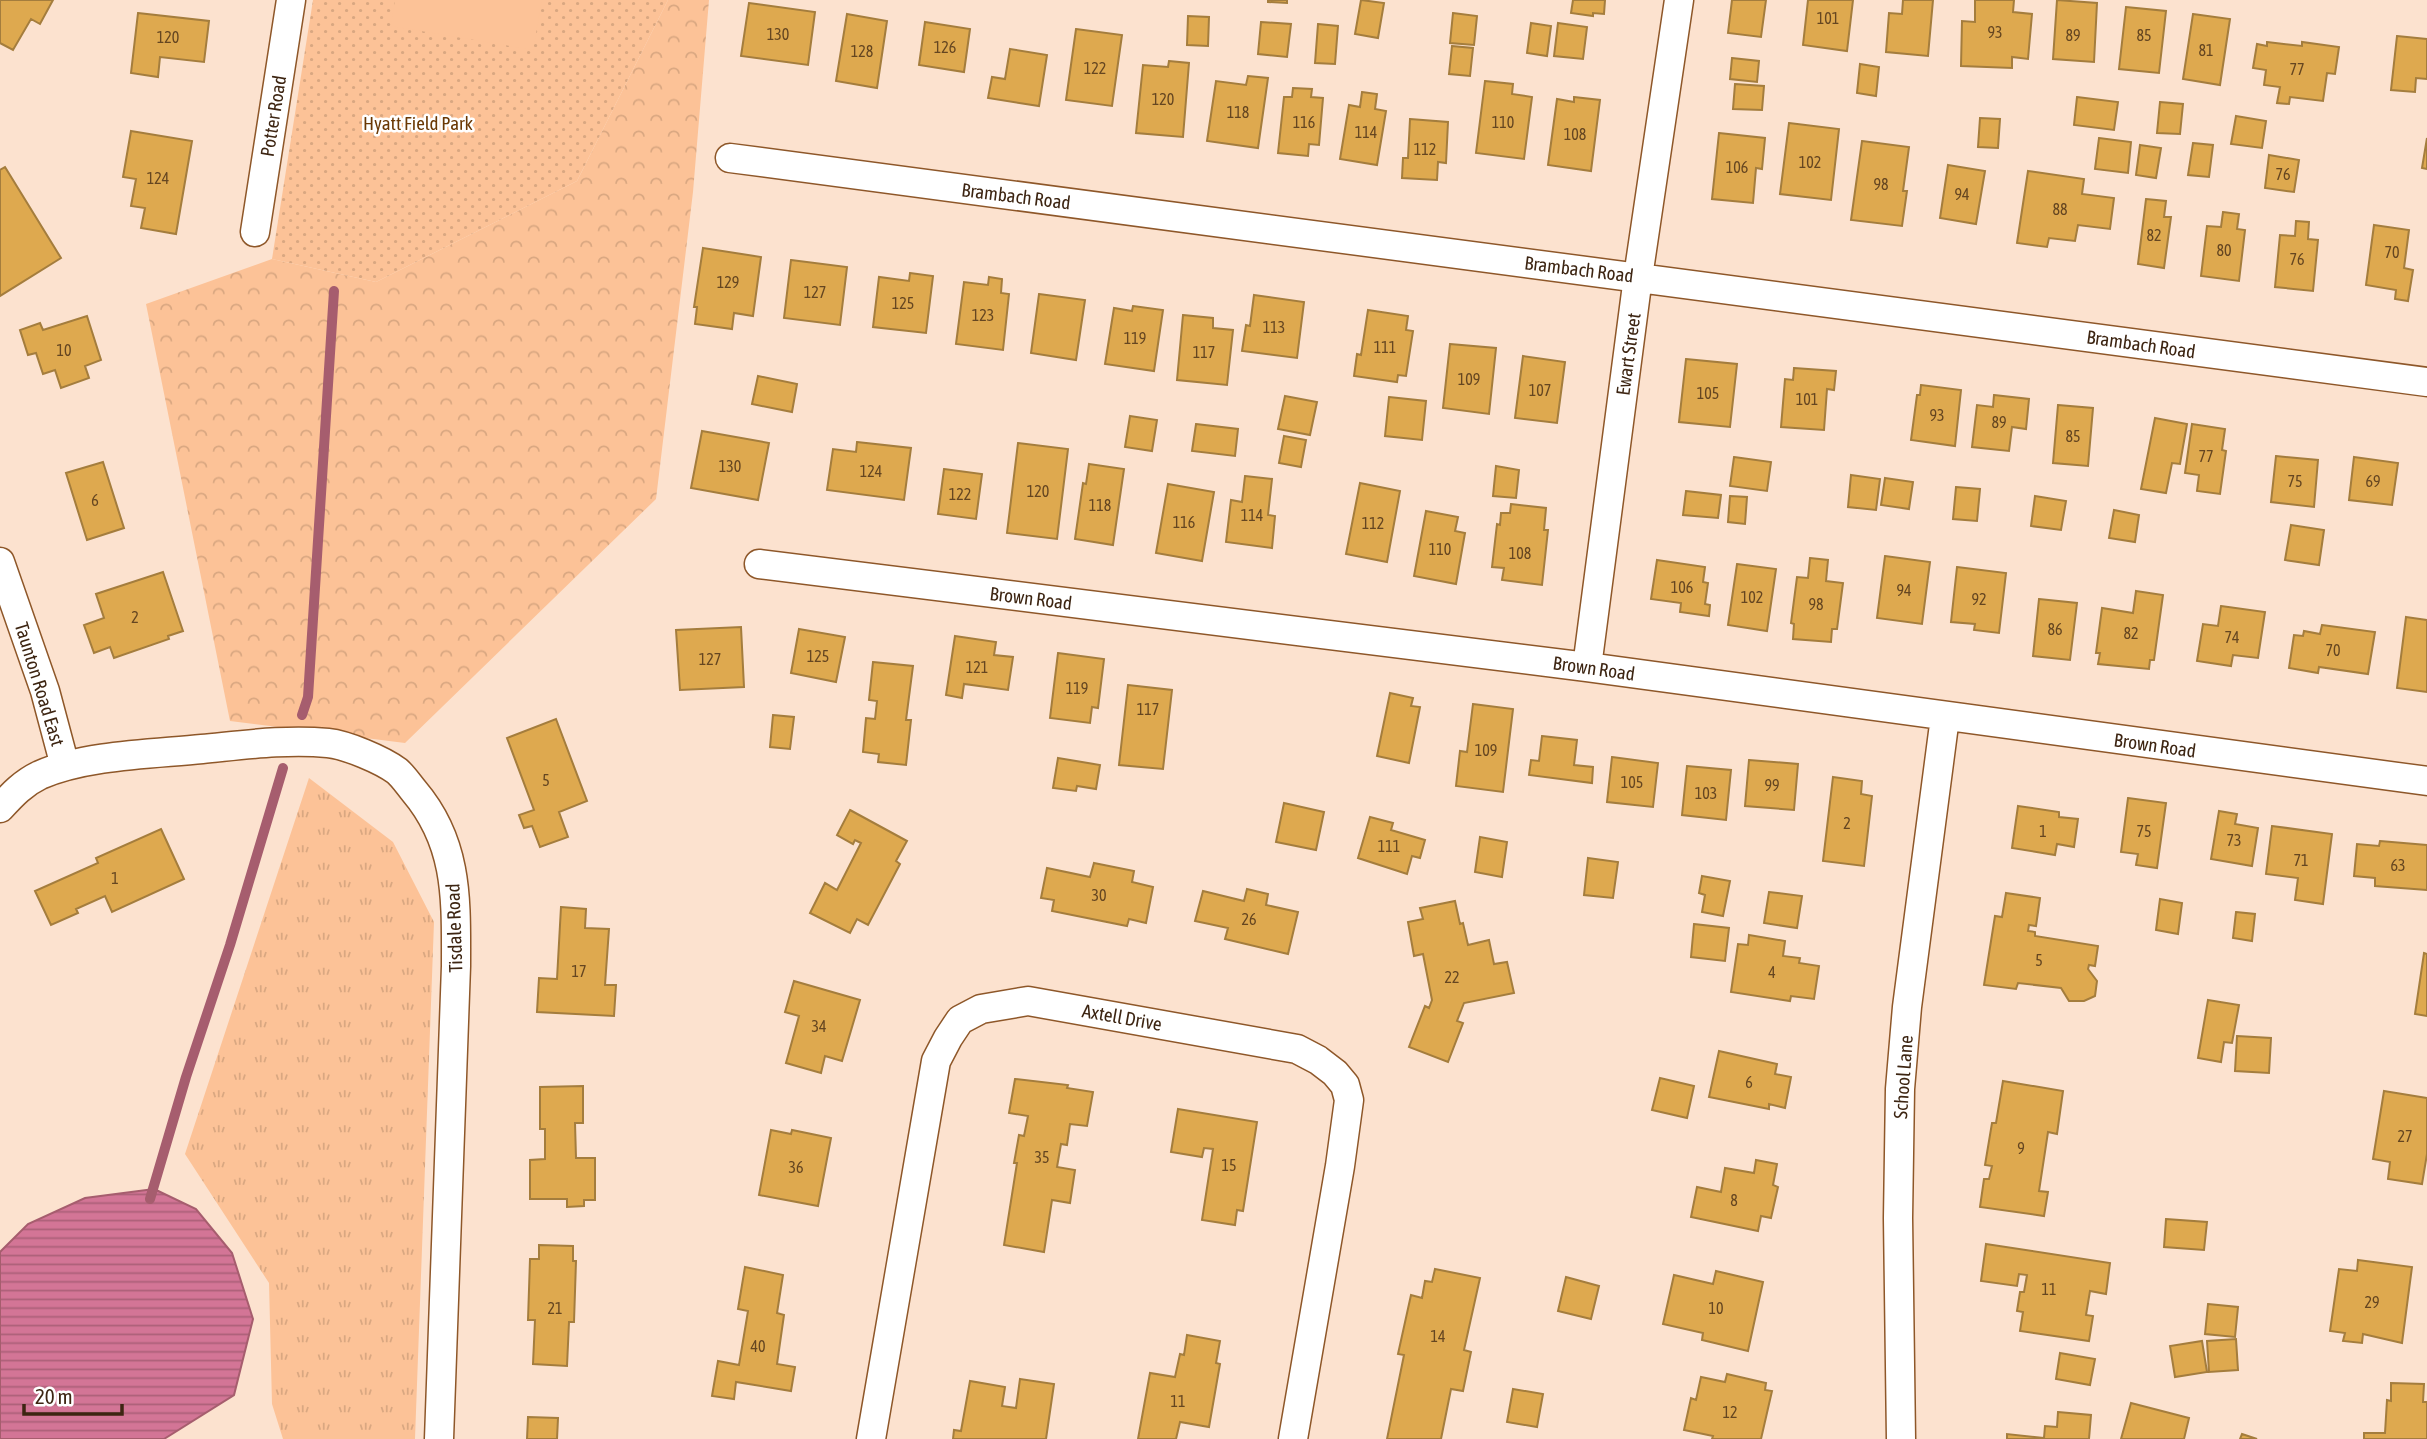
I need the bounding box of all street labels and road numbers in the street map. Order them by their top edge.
street label: Potter Road [256,74,290,158]
street label: Brambach Road [960,178,1072,214]
street label: Brambach Road [1523,251,1635,287]
street label: Ewart Street [1611,311,1645,397]
street label: Brambach Road [2085,325,2197,363]
street label: Brown Road [989,582,1073,614]
street label: Taunton Road East [11,619,69,749]
street label: Brown Road [1551,651,1637,685]
street label: Brown Road [2112,728,2198,762]
street label: Tisdale Road [441,883,467,973]
street label: Axtell Drive [1080,999,1164,1035]
street label: School Lane [1889,1034,1917,1120]

